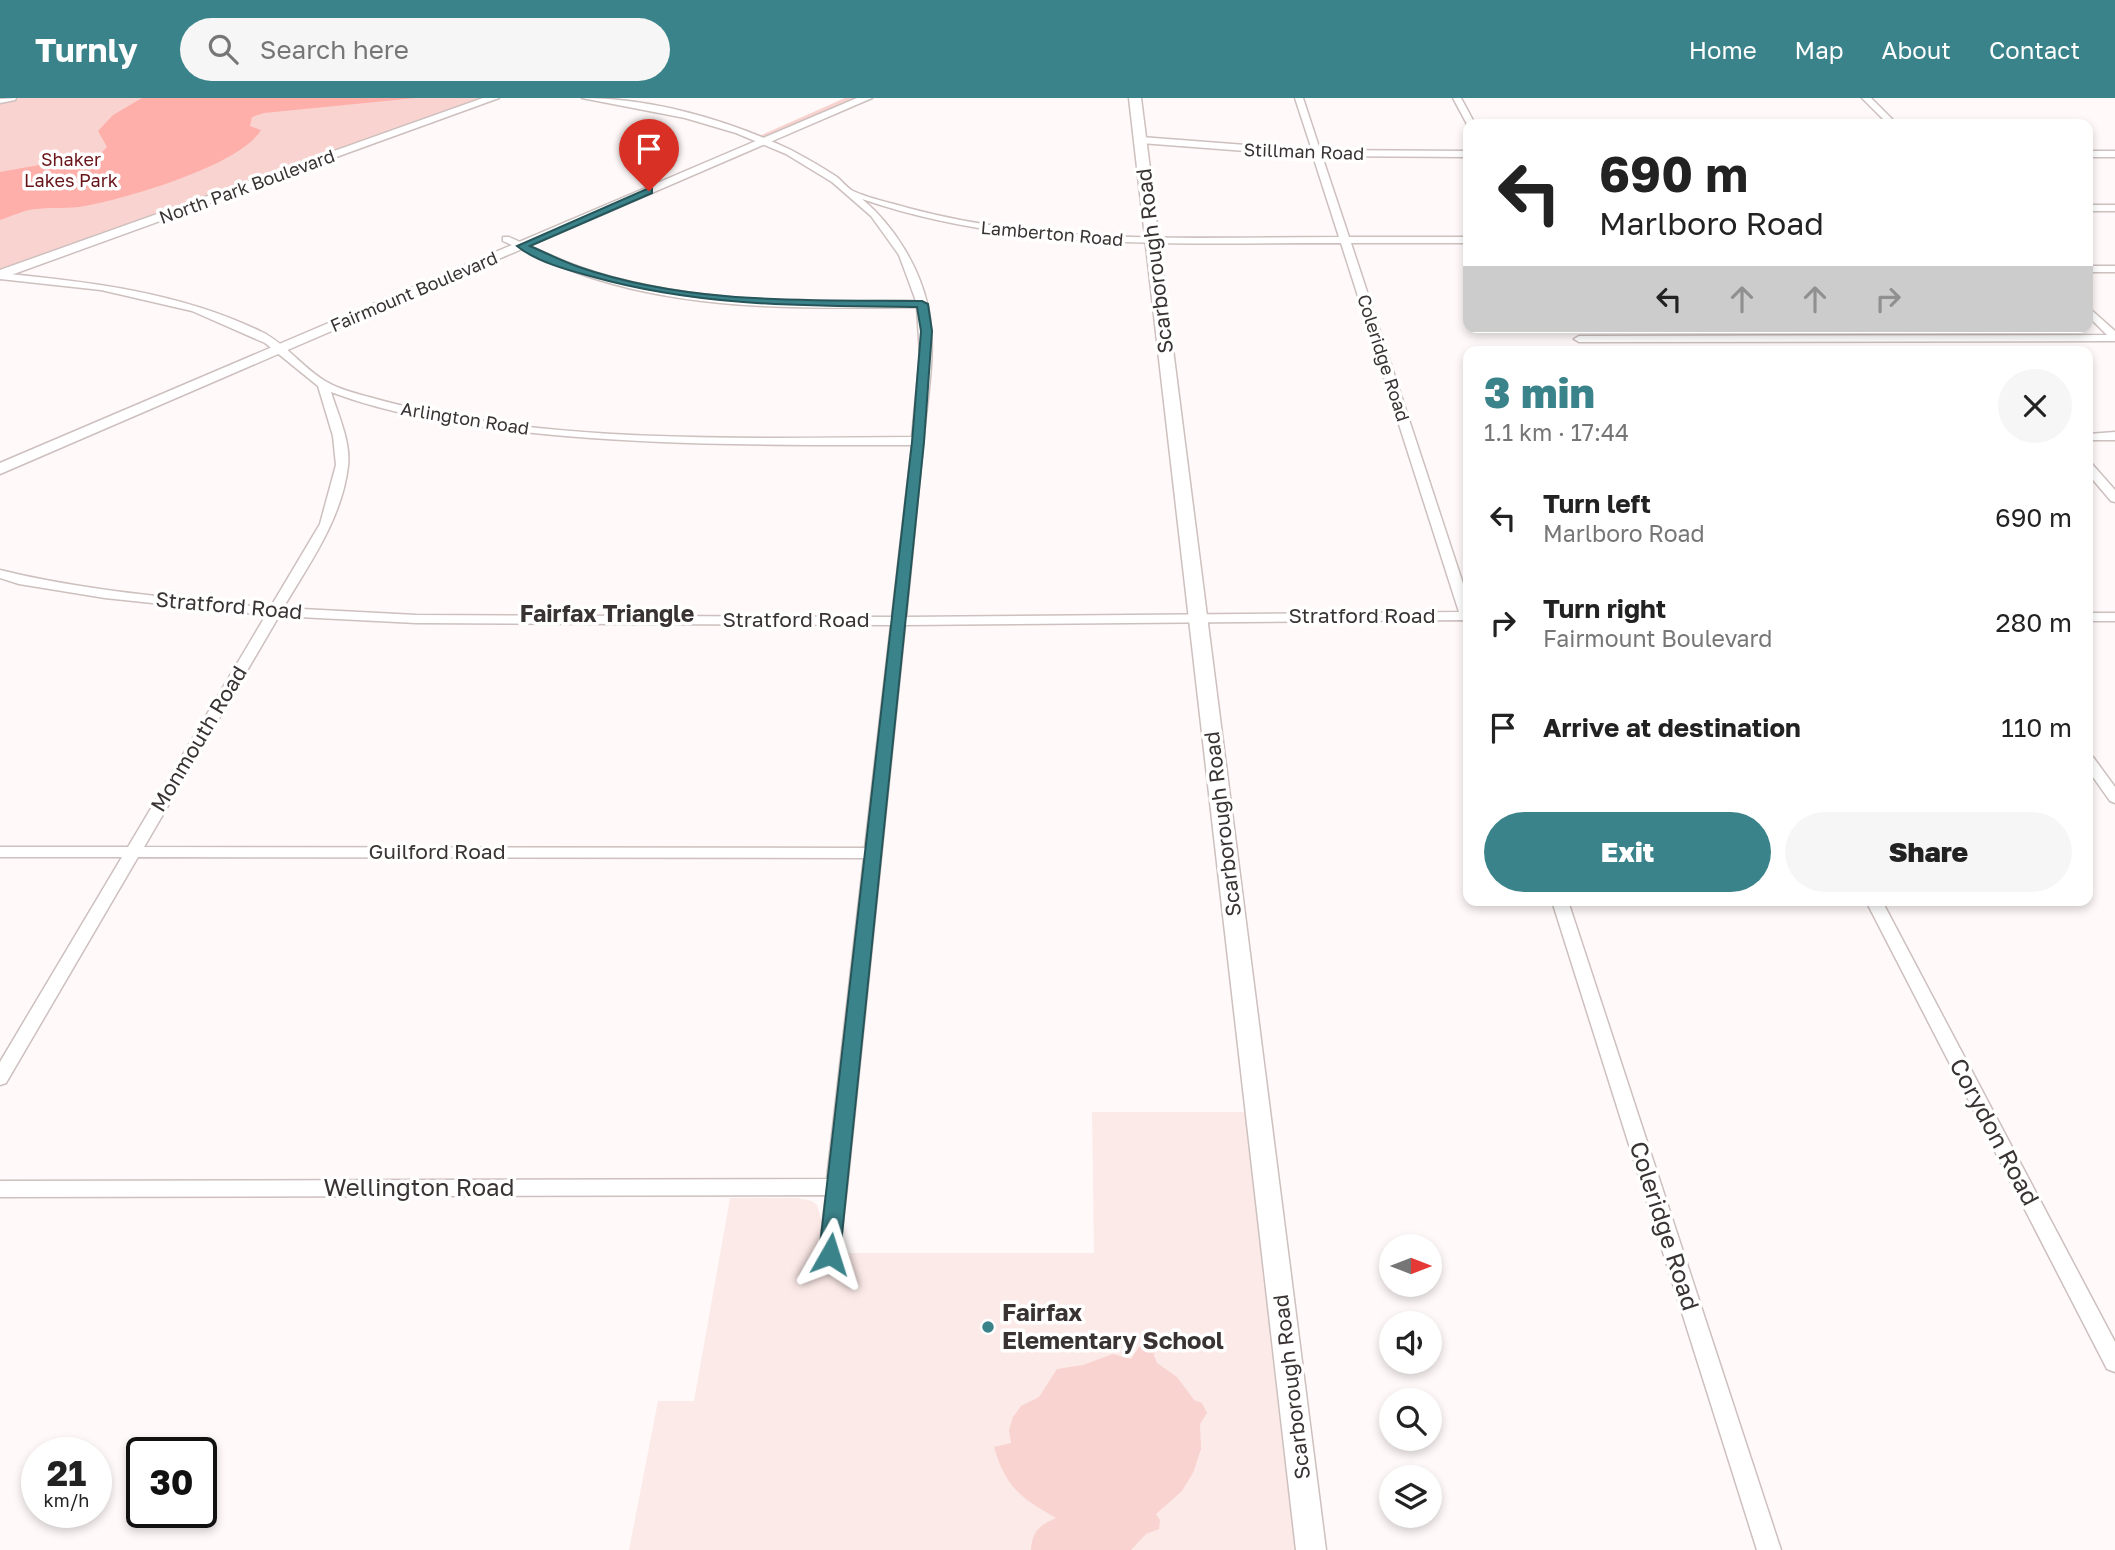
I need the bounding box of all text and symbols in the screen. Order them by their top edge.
search box [180,18,670,81]
text: Turnly [35,30,138,69]
icon: search [204,30,242,68]
text: Search here [260,34,409,65]
text: Home [1689,35,1757,64]
text: Map [1795,35,1844,64]
text: About [1882,35,1951,64]
text: Contact [1989,35,2080,64]
pin [619,119,679,191]
icon: arrive [630,130,668,168]
street label: Stillman Road [1243,138,1365,164]
street label: North Park Boulevard [156,144,337,228]
text: 690 m [1599,144,1748,203]
icon: left [1484,147,1575,238]
park label: Shaker Lakes Park [24,148,118,191]
street label: Scarborough Road [1130,167,1178,355]
text: Marlboro Road [1599,204,1824,242]
street label: Lamberton Road [980,216,1124,250]
street label: Fairmount Boulevard [327,246,501,336]
icon: left [1650,280,1688,318]
icon: ahead [1723,280,1761,318]
icon: ahead [1796,280,1834,318]
icon: right [1869,280,1907,318]
street label: Coleridge Road [1353,291,1415,424]
text: 3 min [1484,367,1595,417]
button: close [1998,369,2072,443]
street label: Arlington Road [399,397,531,439]
text: 1.1 km · 17:44 [1484,418,1629,446]
text: Turn left [1543,488,1651,519]
icon: left [1484,499,1522,537]
text: 690 m [1995,502,2072,533]
text: Marlboro Road [1543,519,1705,547]
street label: Stratford Road [155,586,303,624]
text: Turn right [1543,593,1666,624]
district label: Fairfax Triangle [520,599,694,627]
street label: Stratford Road [1288,602,1436,628]
icon: right [1484,604,1522,642]
street label: Stratford Road [722,606,870,632]
text: 280 m [1995,607,2072,638]
text: Fairmount Boulevard [1543,624,1773,652]
street label: Monmouth Road [144,661,252,816]
icon: arrive [1484,709,1522,747]
text: Arrive at destination [1543,712,1801,743]
text: 110 m [2001,712,2072,743]
street label: Scarborough Road [1198,730,1246,918]
button: Exit [1484,812,1771,892]
button: Share [1785,812,2072,892]
street label: Guilford Road [368,838,506,864]
street label: Corydon Road [1944,1053,2046,1210]
street label: Coleridge Road [1624,1137,1706,1314]
street label: Wellington Road [324,1172,514,1201]
position arrow [793,1217,867,1291]
north arrow [1379,1234,1442,1297]
map controls [1379,1234,1442,1528]
street label: Scarborough Road [1267,1293,1315,1481]
place label: Fairfax Elementary School [1002,1297,1224,1354]
button: sound [1379,1311,1442,1374]
marker: Fairfax Elementary School [980,1319,996,1335]
button: search [1379,1388,1442,1451]
speed limit sign: 30 [126,1437,217,1528]
text: 21 [47,1452,86,1494]
button: layers [1379,1465,1442,1528]
text: km/h [44,1489,89,1511]

